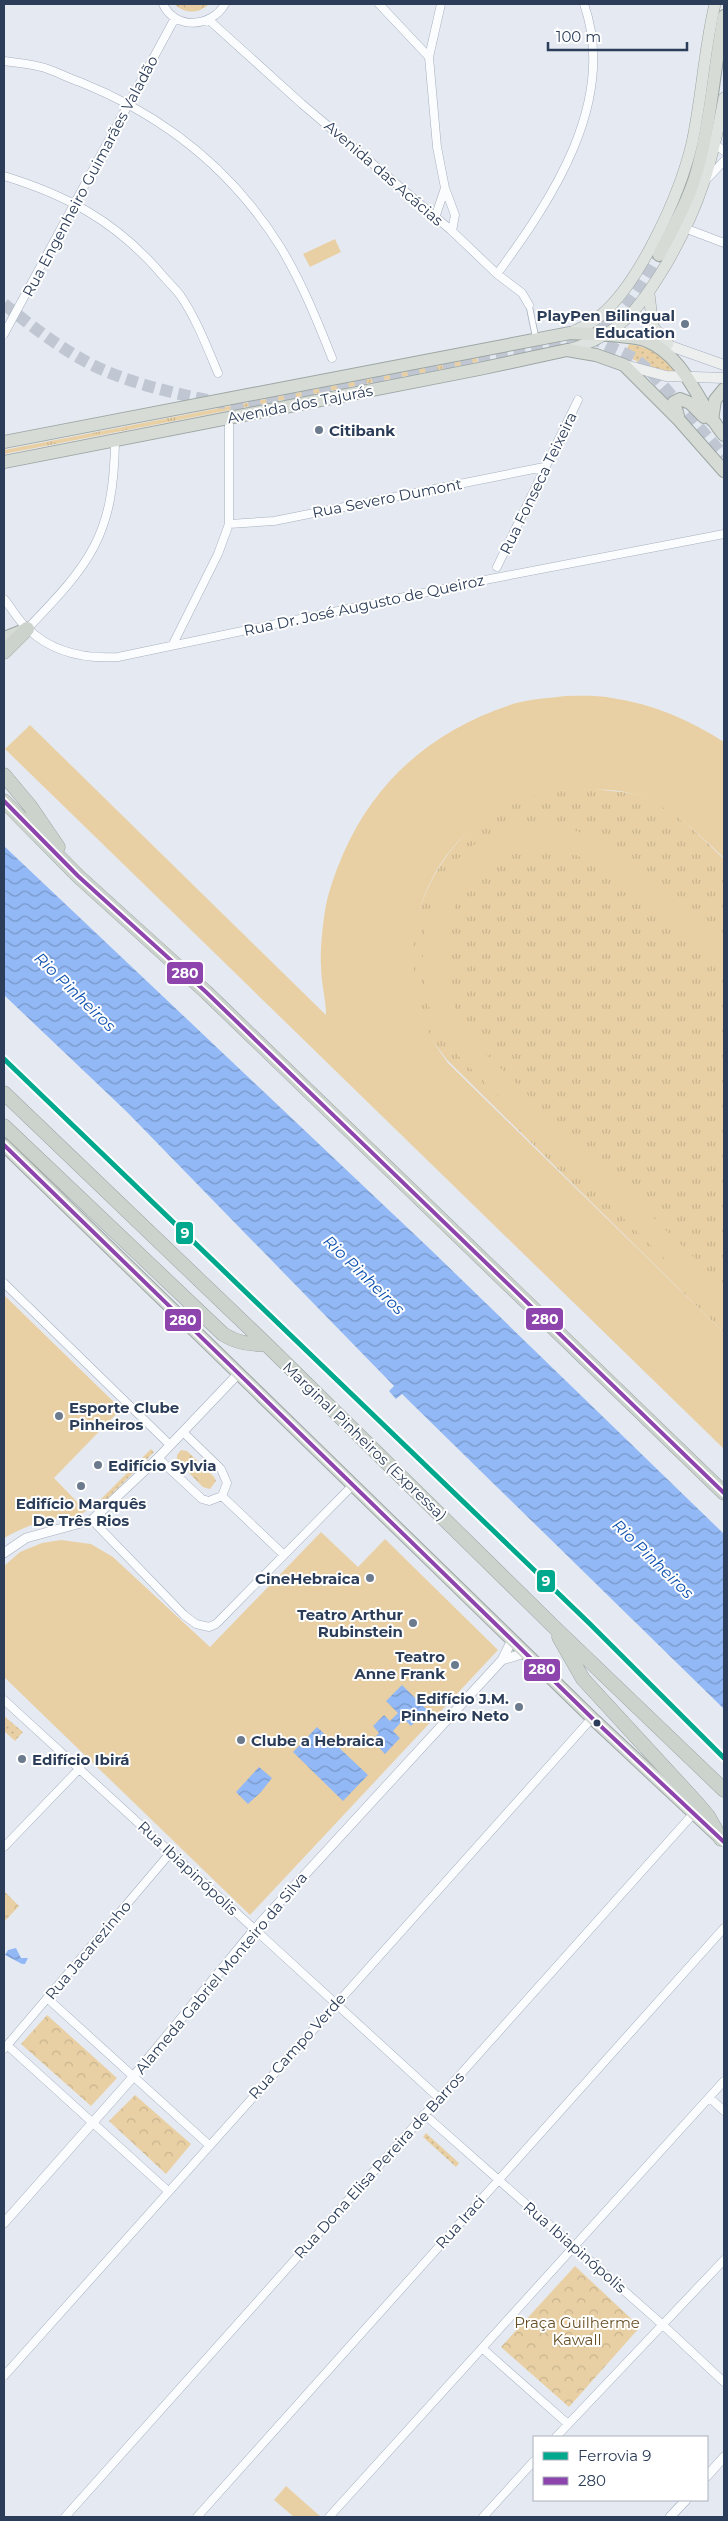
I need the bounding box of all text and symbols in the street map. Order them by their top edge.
scale bar [548,20,687,52]
text: 100 m [556,27,601,46]
street label: Rua Engenheiro Guimarães Valadão [18,52,162,300]
street label: Avenida das Acácias [321,116,447,230]
place label: PlayPen Bilingual Education [537,306,675,342]
marker: PlayPen Bilingual Education [679,318,691,330]
street label: Avenida dos Tajurás [226,381,374,427]
street label: Rua Fonseca Teixeira [495,409,581,557]
place label: Citibank [329,421,395,440]
marker: Citibank [313,424,325,436]
street label: Rua Severo Dumont [311,474,463,522]
street label: Rua Dr. José Augusto de Queiroz [242,570,486,640]
water label: Rio Pinheiros [30,949,120,1036]
line badge: 280 [166,961,204,985]
text: 280 [171,964,199,982]
line badge: 9 [175,1221,194,1245]
text: 9 [181,1224,190,1242]
water label: Rio Pinheiros [319,1232,409,1319]
line badge: 280 [525,1307,564,1331]
line badge: 280 [164,1308,202,1332]
text: 280 [531,1310,559,1328]
text: 280 [169,1311,197,1329]
street label: Marginal Pinheiros (Expressa) [279,1357,451,1525]
place label: Esporte Clube Pinheiros [69,1398,179,1434]
marker: Esporte Clube Pinheiros [53,1410,65,1422]
place label: Edifício Sylvia [108,1456,216,1475]
marker: Edifício Sylvia [92,1459,104,1471]
marker: Edifício Marquês De Três Rios [75,1480,87,1492]
place label: Edifício Marquês De Três Rios [16,1494,146,1530]
water label: Rio Pinheiros [608,1516,698,1603]
place label: CineHebraica [255,1569,360,1588]
line badge: 9 [536,1569,556,1593]
marker: CineHebraica [364,1572,376,1584]
text: 9 [542,1572,551,1590]
place label: Teatro Arthur Rubinstein [297,1605,404,1641]
marker: Teatro Arthur Rubinstein [407,1617,419,1629]
place label: Teatro Anne Frank [353,1647,445,1683]
line badge: 280 [523,1658,561,1682]
marker: Teatro Anne Frank [449,1659,461,1671]
text: 280 [528,1660,556,1678]
place label: Edifício J.M. Pinheiro Neto [401,1689,509,1725]
marker: Edifício J.M. Pinheiro Neto [513,1701,525,1713]
unlabelled marker [592,1718,602,1728]
place label: Clube a Hebraica [251,1731,384,1750]
marker: Clube a Hebraica [235,1734,247,1746]
place label: Edifício Ibirá [32,1750,130,1769]
marker: Edifício Ibirá [16,1753,28,1765]
street label: Rua Ibiapinópolis [134,1817,242,1919]
street label: Alameda Gabriel Monteiro da Silva [131,1868,311,2078]
street label: Rua Jacarezinho [41,1897,135,2003]
street label: Rua Campo Verde [244,1989,350,2103]
street label: Rua Dona Elisa Pereira de Barros [290,2068,468,2262]
street label: Rua Iraci [431,2192,489,2252]
street label: Rua Ibiapinópolis [520,2197,630,2297]
park label: Praça Guilherme Kawall [514,2313,640,2349]
legend [533,2436,708,2501]
text: Ferrovia 9 [578,2446,651,2465]
text: 280 [578,2471,606,2490]

